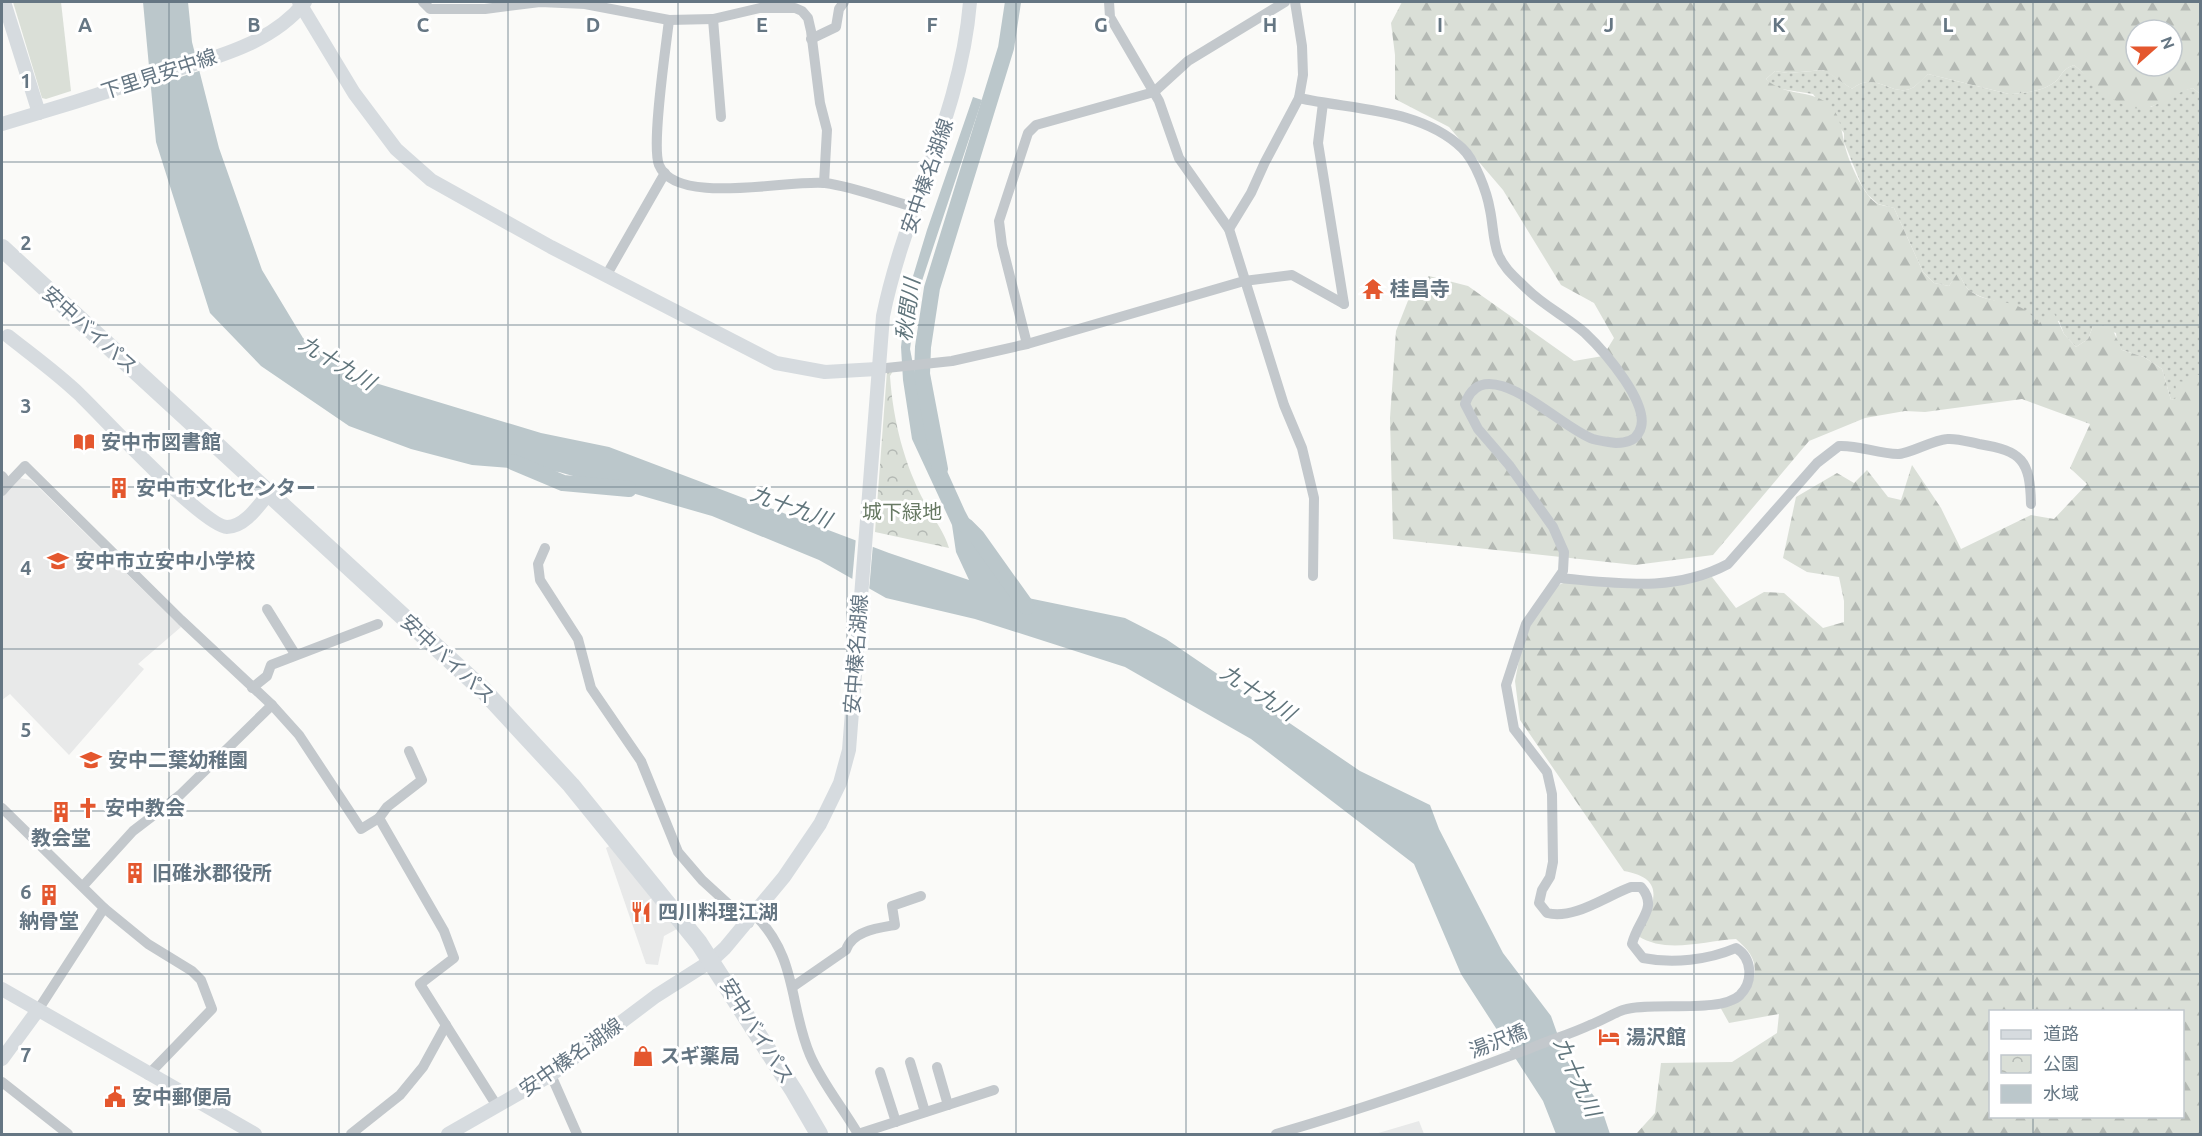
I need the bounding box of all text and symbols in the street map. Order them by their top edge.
text: A [78,13,92,36]
text: B [247,13,261,36]
text: C [417,13,430,36]
text: D [586,13,600,36]
text: E [756,13,768,36]
text: F [926,13,938,36]
text: G [1094,13,1108,36]
text: H [1263,13,1277,36]
text: I [1437,13,1443,36]
text: J [1604,13,1614,36]
text: K [1772,13,1786,36]
text: L [1943,13,1954,36]
north arrow [2124,18,2184,78]
text: N [2157,34,2179,51]
street label: 下里見安中線 [98,44,219,103]
text: 1 [20,69,32,92]
street label: 安中榛名湖線 [896,115,957,236]
text: 2 [20,231,32,254]
water label: 秋間川 [891,275,924,343]
temple icon: 桂昌寺 [1361,277,1385,301]
place label: 桂昌寺 [1390,277,1450,300]
street label: 安中バイパス [38,281,142,378]
water label: 九十九川 [295,330,381,395]
text: 3 [20,394,32,417]
library icon: 安中市図書館 [72,430,96,454]
place label: 安中市図書館 [101,430,221,453]
building icon: 安中市文化センター [107,476,131,500]
place label: 安中市文化センター [136,476,316,499]
water label: 九十九川 [748,480,837,532]
park label: 城下緑地 [862,500,942,523]
school or university icon: 安中市立安中小学校 [46,549,70,573]
place label: 安中市立安中小学校 [75,549,255,572]
text: 4 [20,556,32,579]
street label: 安中榛名湖線 [840,593,871,715]
street label: 安中バイパス [397,609,500,708]
water label: 九十九川 [1217,659,1302,726]
text: 5 [20,718,32,741]
school or university icon: 安中二葉幼稚園 [79,748,103,772]
place label: 安中二葉幼稚園 [108,748,248,771]
church icon: 安中教会 [76,796,100,820]
place label: 安中教会 [105,796,185,819]
building icon: 教会堂 [49,800,73,824]
place label: 教会堂 [31,826,91,849]
building icon: 旧碓氷郡役所 [123,861,147,885]
place label: 旧碓氷郡役所 [152,861,272,884]
text: 6 [20,880,32,903]
building icon: 納骨堂 [37,883,61,907]
restaurant icon: 四川料理江湖 [629,900,653,924]
place label: 四川料理江湖 [658,900,778,923]
place label: 納骨堂 [19,909,79,932]
street label: 安中バイパス [716,974,799,1088]
legend [1989,1010,2184,1118]
street label: 安中榛名湖線 [515,1013,626,1100]
street label: 湯沢橋 [1466,1019,1530,1062]
text: 道路 [2043,1023,2079,1043]
hotel icon: 湯沢館 [1597,1025,1621,1049]
place label: 湯沢館 [1626,1025,1686,1048]
water label: 九十九川 [1550,1033,1607,1122]
text: 7 [20,1043,32,1066]
shop icon: スギ薬局 [631,1044,655,1068]
place label: スギ薬局 [660,1044,740,1067]
text: 公園 [2043,1053,2079,1073]
text: 水域 [2043,1083,2079,1103]
public building icon: 安中郵便局 [103,1085,127,1109]
place label: 安中郵便局 [132,1085,232,1108]

